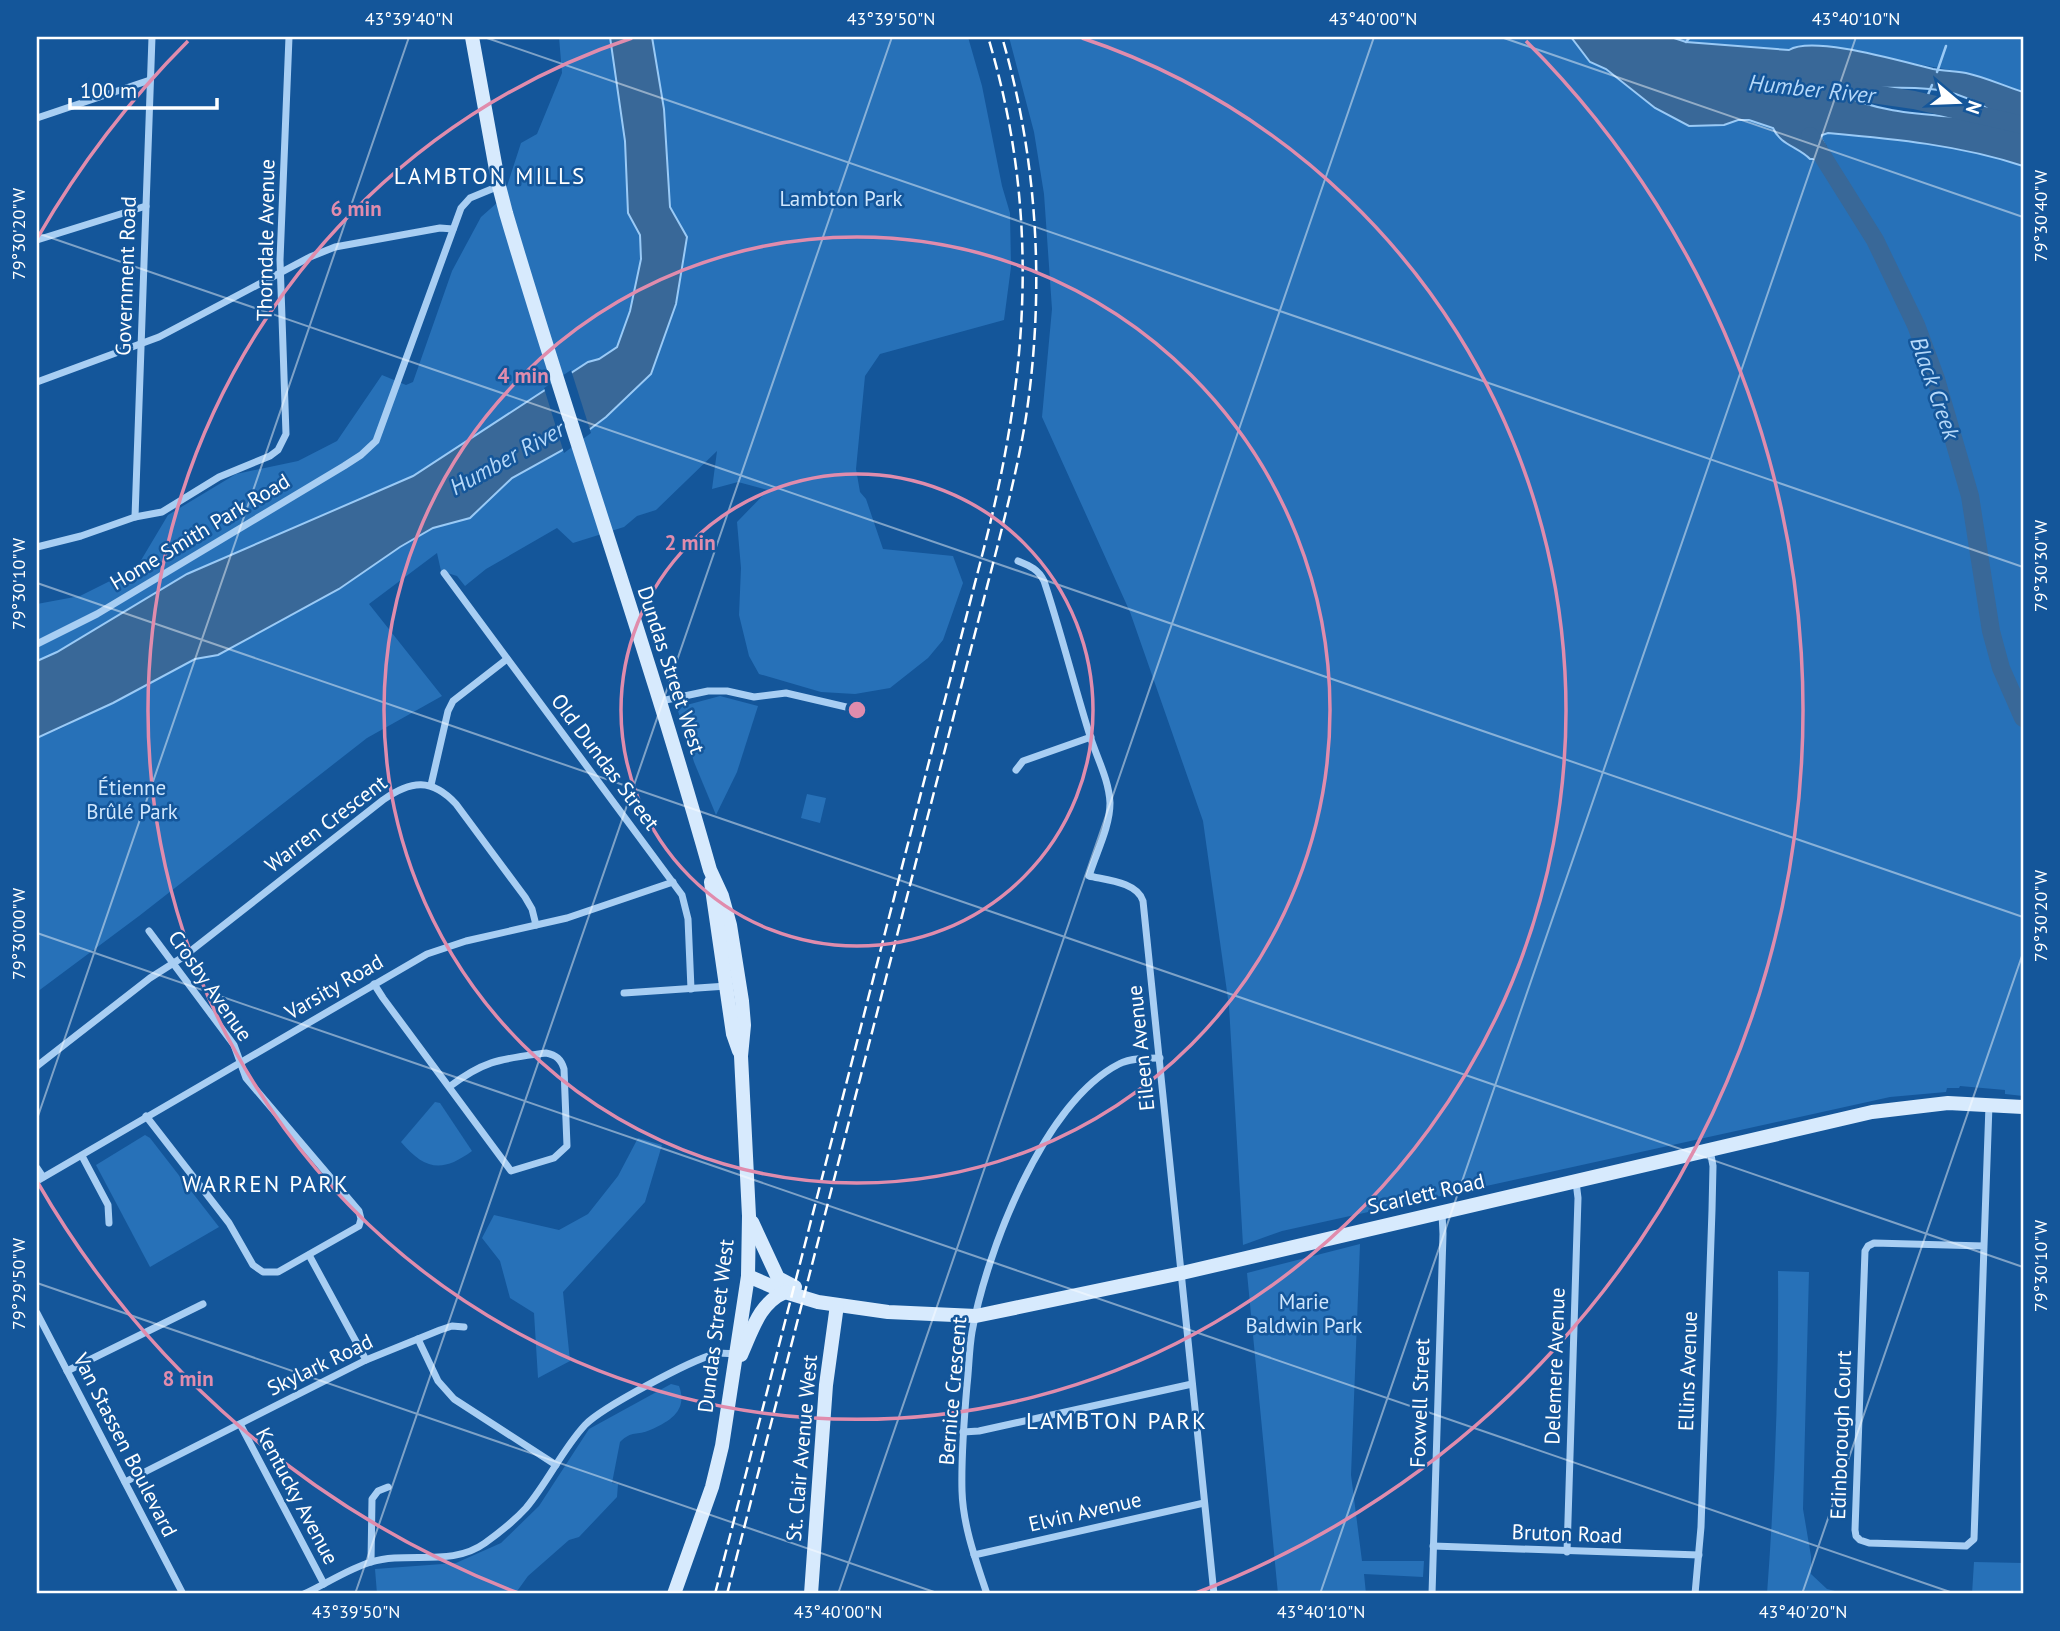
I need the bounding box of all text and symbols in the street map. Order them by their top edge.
text: 43°39'40"N [365,7,453,30]
text: 43°39'50"N [847,7,935,30]
text: 43°40'00"N [1329,7,1417,30]
text: 43°40'10"N [1812,7,1900,30]
scale bar [70,66,217,110]
north arrow [1924,66,1994,136]
water label: Humber River [1747,67,1878,110]
text: 100 m [80,77,137,104]
text: N [1961,98,1987,117]
street label: Thorndale Avenue [251,159,280,321]
district label: LAMBTON MILLS [394,161,586,190]
text: 79°30'40"W [2029,170,2052,262]
park label: Lambton Park [779,185,903,212]
text: 79°30'20"W [7,188,30,280]
text: 6 min [330,195,382,222]
street label: Government Road [109,196,142,356]
water label: Black Creek [1904,333,1967,445]
text: 4 min [497,362,549,389]
water label: Humber River [444,413,571,501]
street label: Home Smith Park Road [105,467,294,596]
text: 79°30'30"W [2029,520,2052,612]
text: 2 min [664,529,716,556]
text: 79°30'10"W [7,538,30,630]
street label: Dundas Street West [632,583,711,757]
street label: Old Dundas Street [545,688,665,835]
centre of rings [845,698,869,722]
street label: Warren Crescent [259,769,392,878]
park label: Étienne Brûlé Park [86,774,178,825]
text: 79°30'20"W [2029,870,2052,962]
text: 79°30'00"W [7,888,30,980]
street label: Crosby Avenue [162,925,259,1047]
street label: Varsity Road [279,948,388,1026]
street label: Eileen Avenue [1120,984,1161,1112]
street label: Scarlett Road [1365,1167,1487,1220]
district label: WARREN PARK [182,1169,350,1198]
text: 79°30'10"W [2029,1220,2052,1312]
text: 79°29'50"W [7,1238,30,1330]
street label: Dundas Street West [691,1238,740,1414]
street label: Delemere Avenue [1538,1287,1571,1445]
park label: Marie Baldwin Park [1246,1288,1362,1339]
street label: Ellins Avenue [1672,1311,1703,1431]
street label: Bernice Crescent [933,1316,972,1466]
street label: Skylark Road [263,1327,377,1402]
street label: Foxwell Street [1404,1338,1435,1468]
street label: Van Stassen Boulevard [67,1347,183,1541]
street label: Edinborough Court [1824,1350,1857,1520]
street label: St. Clair Avenue West [780,1354,823,1542]
text: 8 min [162,1365,214,1392]
district label: LAMBTON PARK [1026,1406,1208,1435]
street label: Kentucky Avenue [250,1423,345,1569]
street label: Elvin Avenue [1026,1485,1144,1538]
street label: Bruton Road [1511,1518,1623,1549]
text: 43°39'50"N [312,1600,400,1623]
text: 43°40'00"N [794,1600,882,1623]
text: 43°40'10"N [1277,1600,1365,1623]
text: 43°40'20"N [1759,1600,1847,1623]

